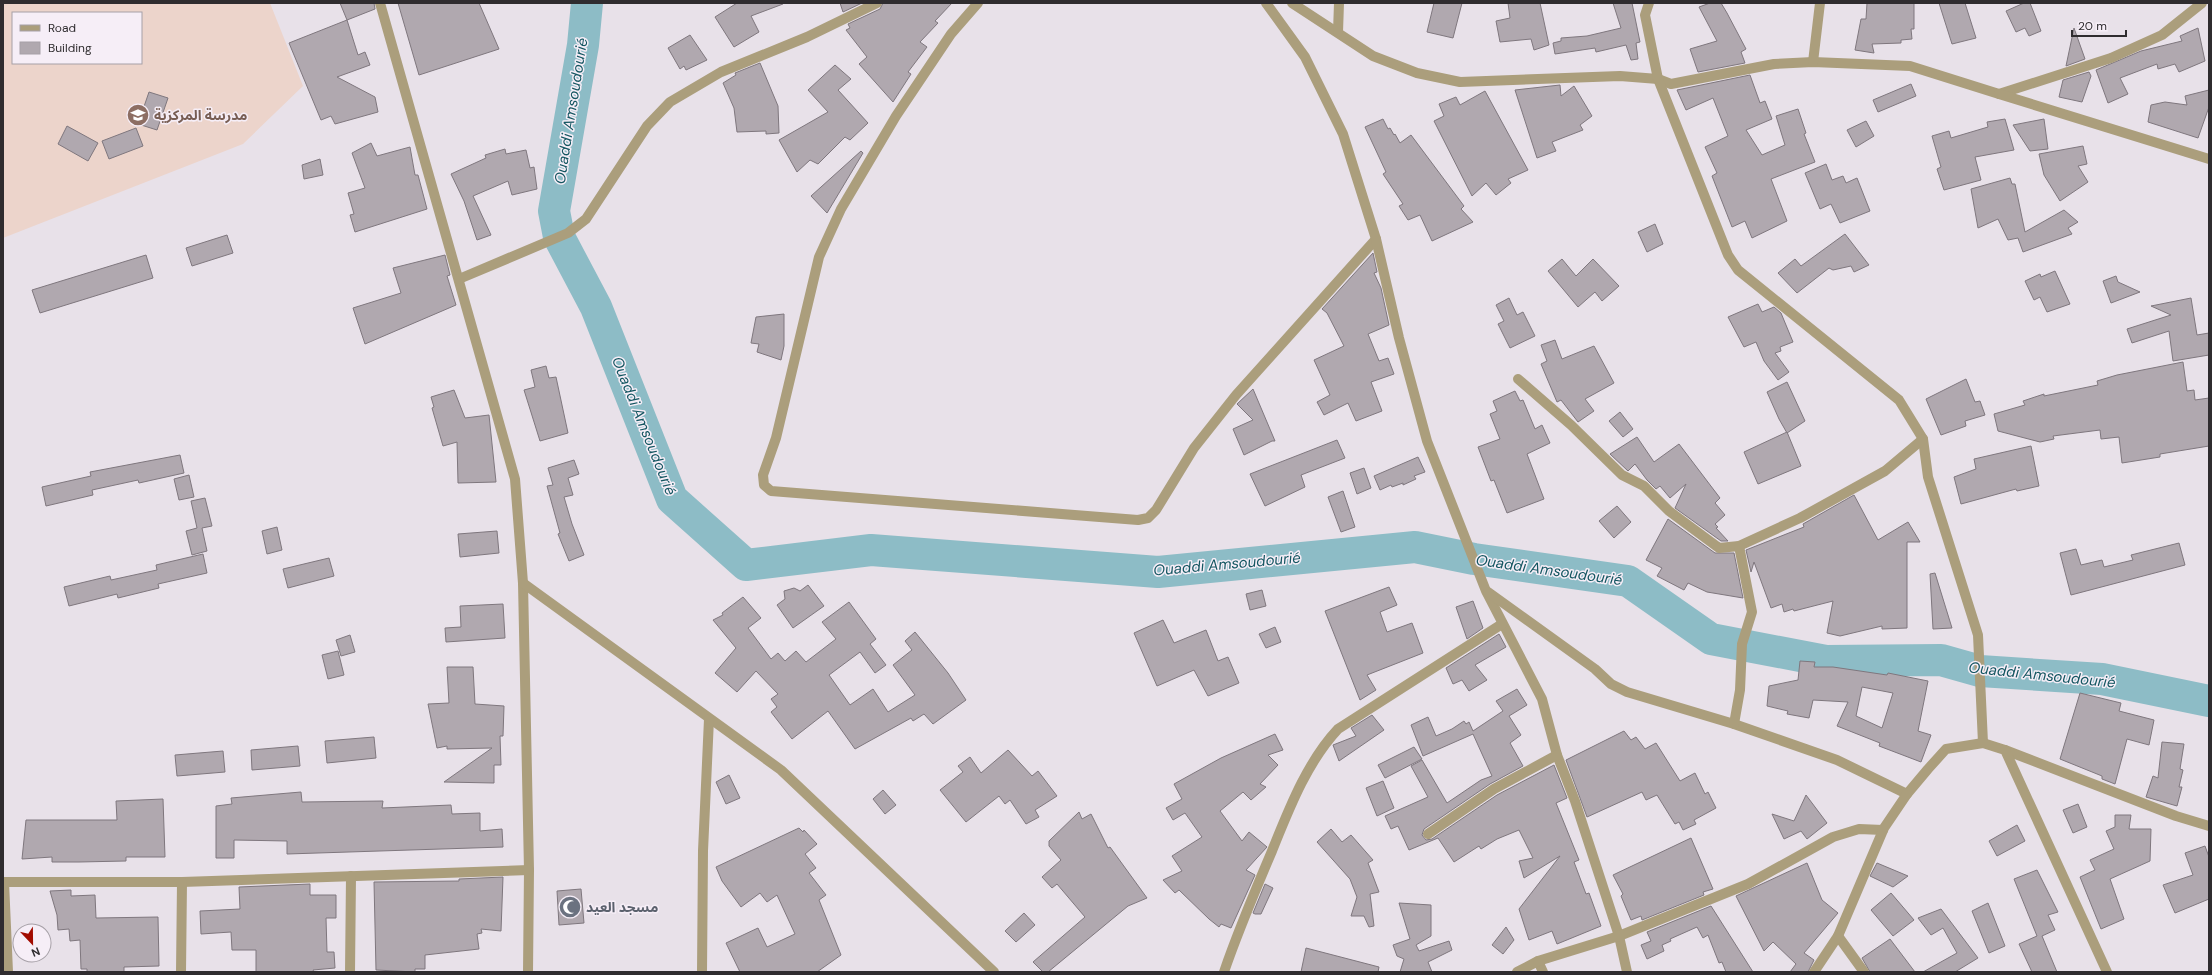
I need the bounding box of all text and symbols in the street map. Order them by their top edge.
legend [12,12,142,64]
scale bar [2072,12,2126,38]
text: 20 m [2078,18,2107,34]
text: Road [48,20,76,36]
water label: Ouaddi Amsoudourié [550,36,593,186]
text: Building [48,40,92,56]
school or university icon: مدرسة المركزية [125,102,151,128]
place label: مدرسة المركزية [154,106,247,124]
water label: Ouaddi Amsoudourié [607,354,681,499]
water label: Ouaddi Amsoudourié [1153,548,1302,580]
water label: Ouaddi Amsoudourié [1474,550,1624,590]
water label: Ouaddi Amsoudourié [1967,657,2117,693]
mosque icon: مسجد العيد [557,894,583,920]
place label: مسجد العيد [586,898,658,916]
north arrow [12,923,52,963]
text: N [29,944,42,960]

